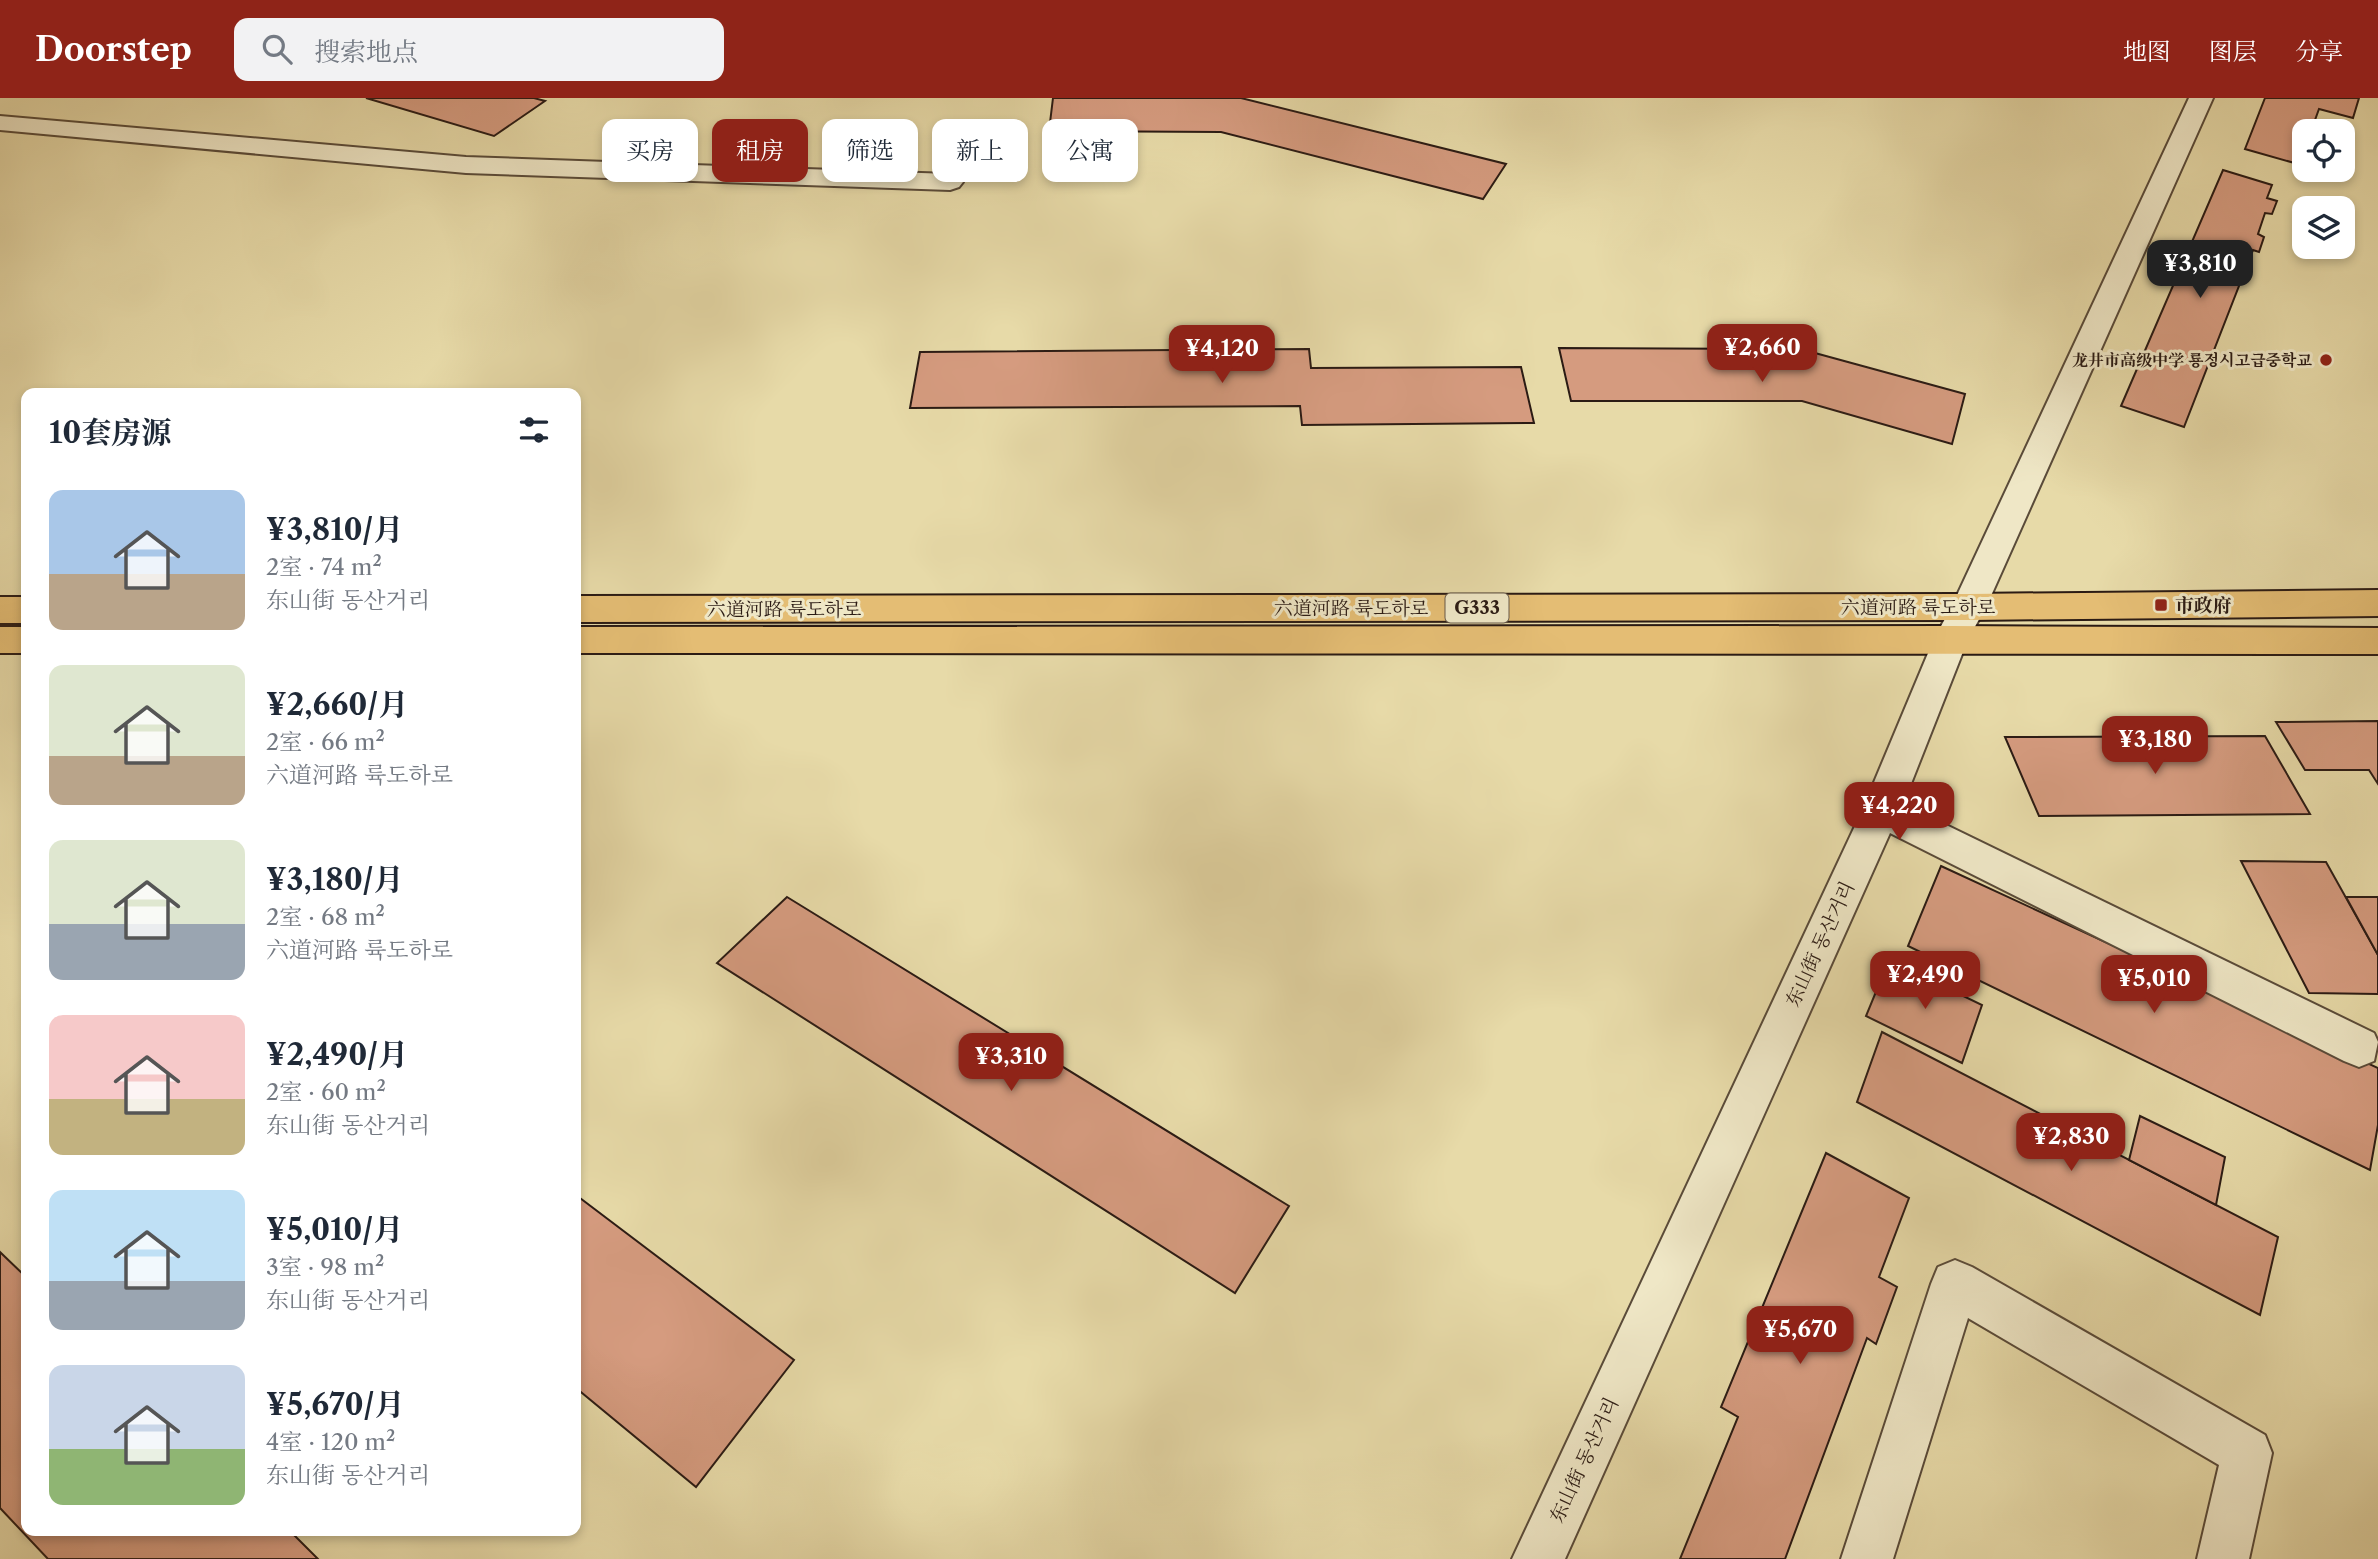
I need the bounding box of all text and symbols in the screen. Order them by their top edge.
search box [234,18,724,81]
text: Doorstep [35,29,192,70]
icon: search [258,30,296,68]
text: 搜索地点 [314,36,418,68]
text: 地图 [2123,37,2171,66]
text: 图层 [2209,37,2257,66]
text: 分享 [2295,37,2343,66]
chip: 买房 [602,119,698,182]
chip: 租房 [712,119,808,182]
chip: 筛选 [822,119,918,182]
chip: 新上 [932,119,1028,182]
chip: 公寓 [1042,119,1138,182]
map controls [2292,119,2355,259]
button: locate [2292,119,2355,182]
button: layers [2292,196,2355,259]
pin: ¥3,810 [2143,240,2257,300]
text: ¥3,810 [2163,249,2237,277]
pin: ¥2,660 [1705,324,1819,384]
pin: ¥4,120 [1165,326,1279,385]
text: ¥2,660 [1723,333,1801,361]
text: ¥4,120 [1185,334,1259,362]
place label: 龙井市高级中学 룡정시고급중학교 [2072,350,2313,370]
marker: 龙井市高级中学 룡정시고급중학교 [2318,352,2334,368]
icon: filters [515,411,553,449]
text: 10套房源 [49,414,171,451]
text: ¥3,810/月 [266,511,403,548]
icon: home [105,518,189,602]
text: 2室 · 74 m² [266,553,382,581]
text: 东山街 동산거리 [266,586,430,614]
road number: G333 [1446,594,1508,622]
place label: 市政府 [2175,594,2232,617]
street label: 六道河路 륙도하로 [1841,596,1995,619]
street label: 六道河路 륙도하로 [1274,597,1428,620]
marker: 市政府 [2153,597,2169,613]
street label: 六道河路 륙도하로 [707,598,861,621]
text: ¥2,660/月 [266,686,408,723]
icon: home [105,693,189,777]
pin: ¥3,180 [2098,716,2212,776]
text: ¥3,180 [2118,725,2192,753]
text: 2室 · 66 m² [266,728,385,756]
text: 六道河路 륙도하로 [266,761,453,789]
pin: ¥4,220 [1842,782,1956,842]
text: ¥4,220 [1860,791,1938,819]
text: ¥3,180/月 [266,861,404,898]
icon: home [105,868,189,952]
street label: 东山街 동산거리 [1781,878,1859,1010]
text: 2室 · 68 m² [266,903,385,931]
text: 六道河路 륙도하로 [266,936,453,964]
pin: ¥2,490 [1868,951,1982,1011]
pin: ¥5,010 [2097,956,2211,1015]
text: ¥2,490 [1886,960,1964,988]
text: ¥5,010 [2117,964,2191,992]
pin: ¥3,310 [954,1034,1068,1093]
text: ¥2,490/月 [266,1036,408,1073]
text: ¥3,310 [975,1042,1047,1070]
icon: home [105,1043,189,1127]
text: 2室 · 60 m² [266,1078,386,1106]
text: 东山街 동산거리 [266,1111,430,1139]
pin: ¥2,830 [2014,1114,2128,1173]
text: ¥2,830 [2032,1122,2110,1150]
text: ¥5,010/月 [266,1211,403,1248]
icon: home [105,1218,189,1302]
text: 3室 · 98 m² [266,1253,384,1281]
text: 东山街 동산거리 [266,1286,430,1314]
pin: ¥5,670 [1743,1306,1857,1366]
text: ¥5,670 [1763,1315,1837,1343]
text: ¥5,670/月 [266,1386,404,1423]
icon: home [105,1393,189,1477]
street label: 东山街 동산거리 [1545,1394,1623,1526]
text: 4室 · 120 m² [266,1428,395,1456]
text: 东山街 동산거리 [266,1461,430,1489]

